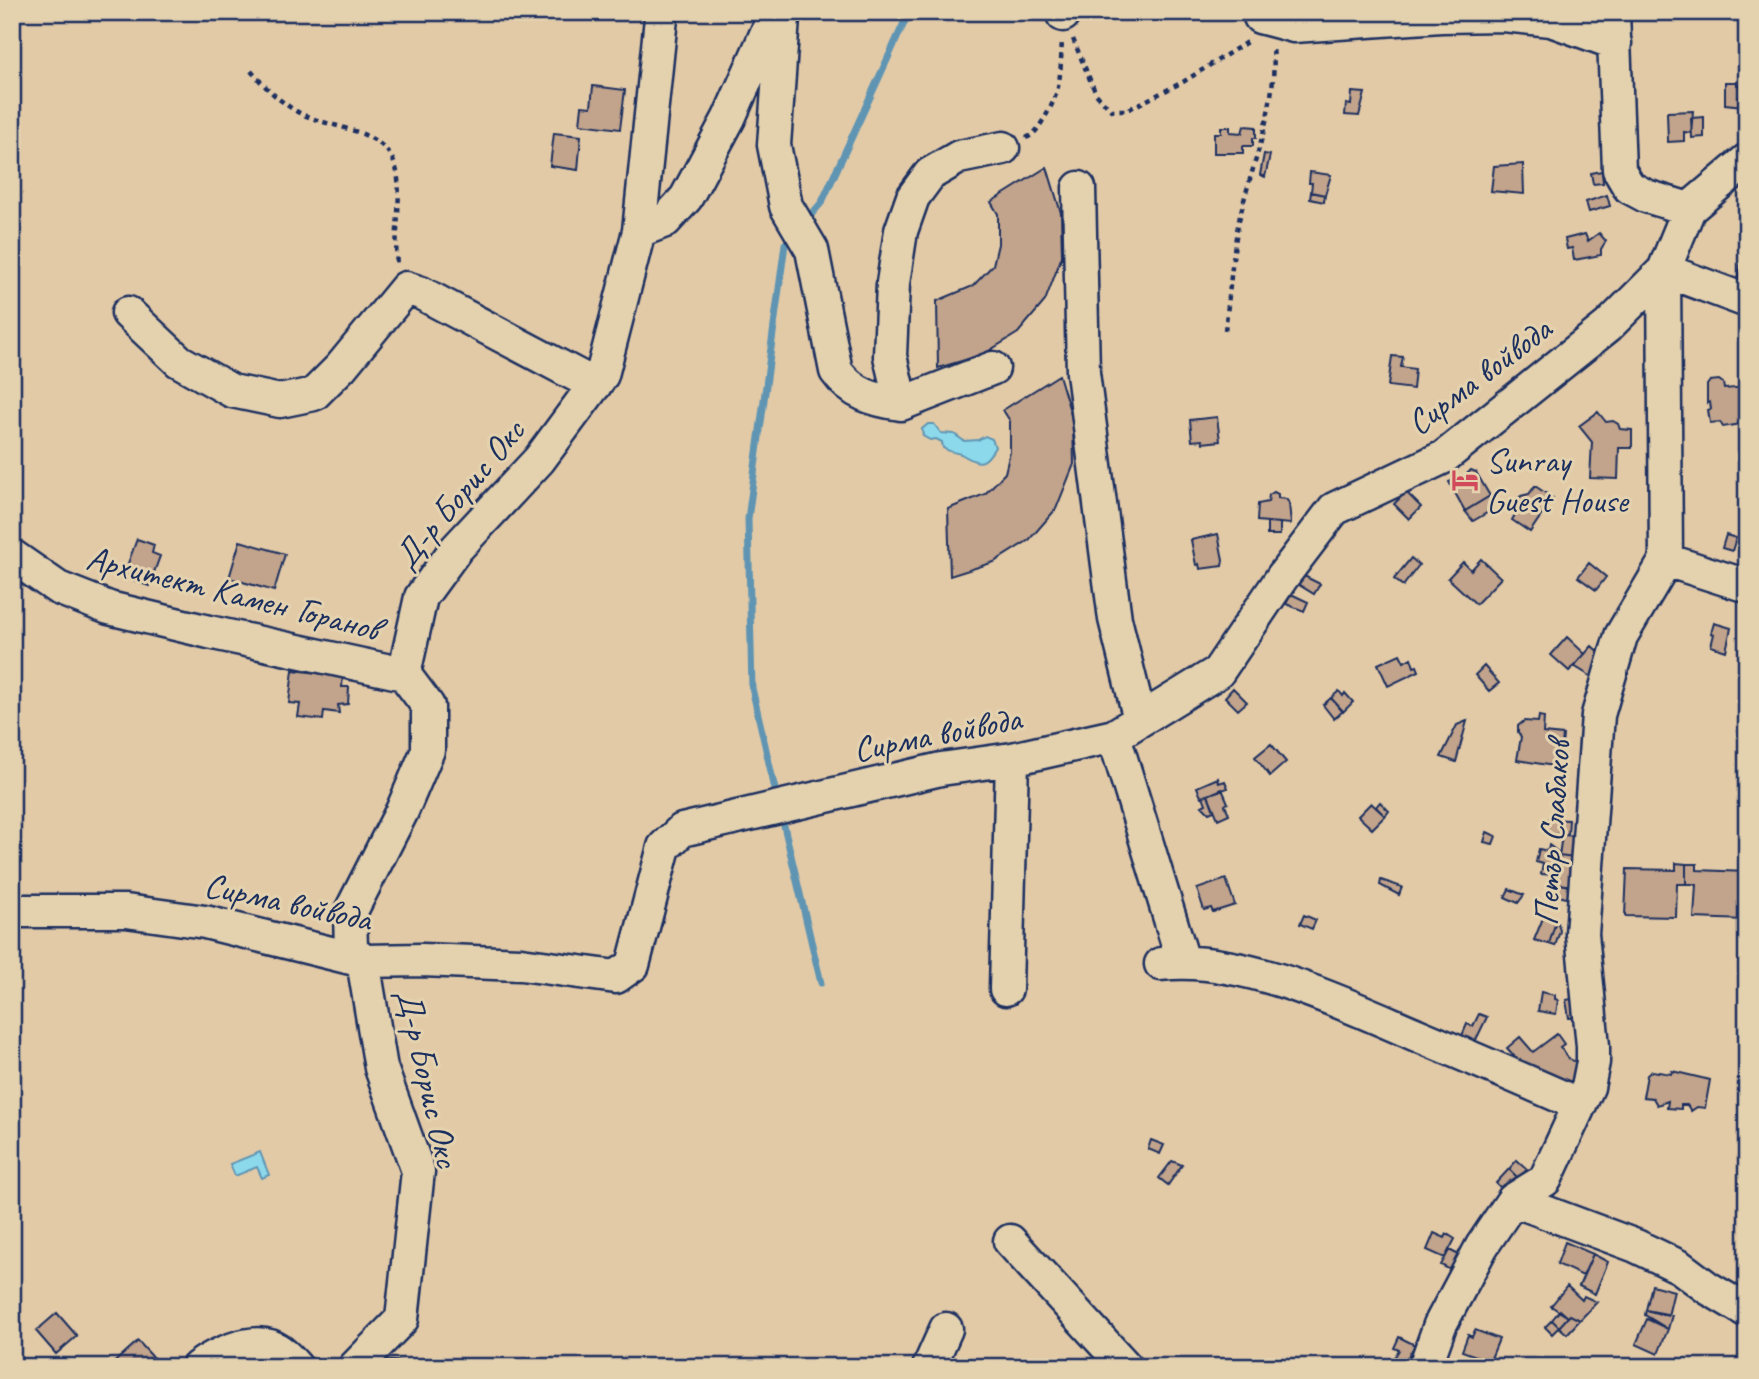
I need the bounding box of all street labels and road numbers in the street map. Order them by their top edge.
street label: Сирма войвода [1398,306,1562,445]
street label: Д-р Борис Окс [383,409,536,578]
street label: Архитект Камен Горанов [82,535,392,653]
street label: Сирма войвода [849,695,1026,772]
street label: Петър Слабаков [1523,733,1581,927]
street label: Сирма войвода [200,862,378,942]
street label: Д-р Борис Окс [386,985,471,1173]

